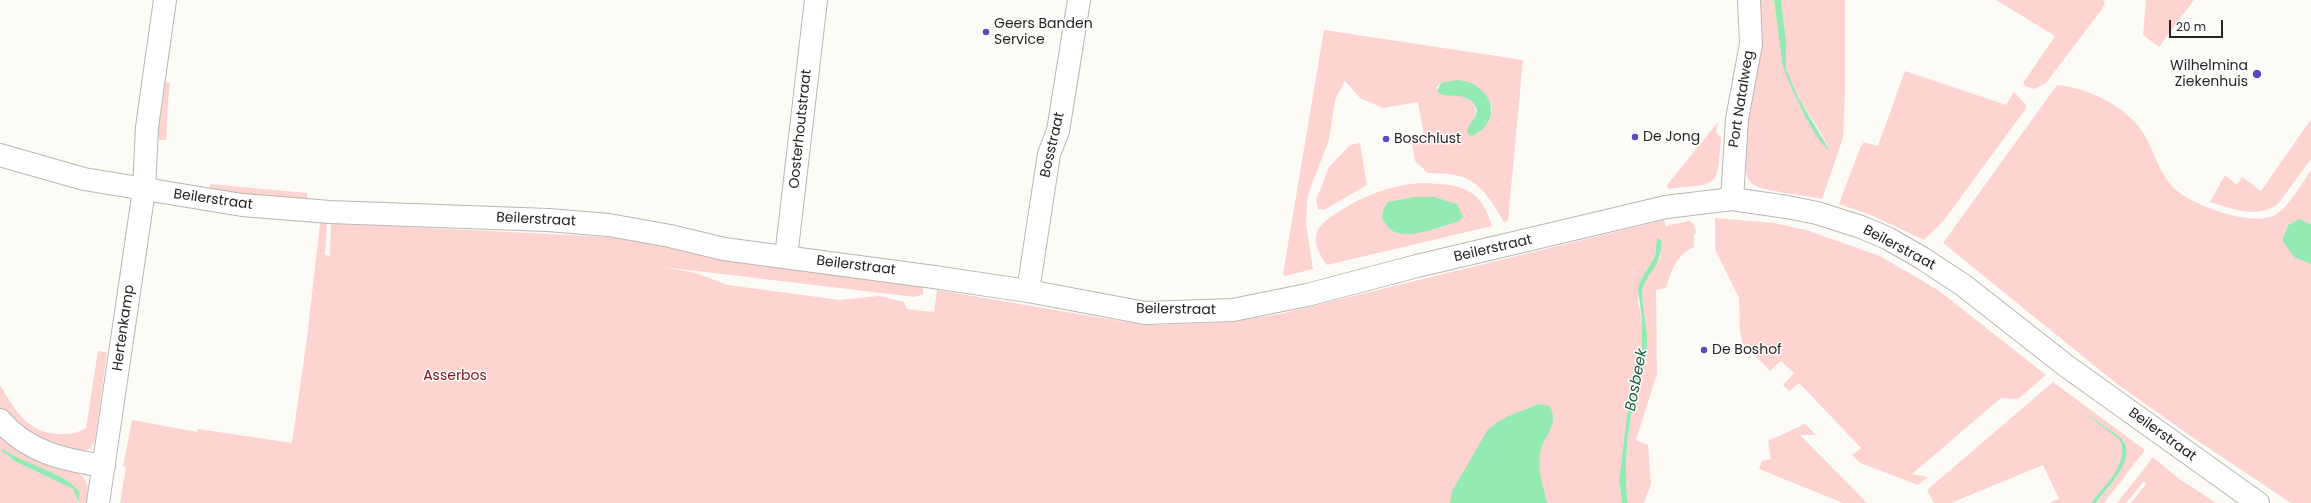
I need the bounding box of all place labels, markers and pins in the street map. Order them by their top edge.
place label: Geers Banden Service [994,16,1093,48]
marker: Geers Banden Service [981,27,991,37]
place label: Wilhelmina Ziekenhuis [2170,58,2248,90]
marker: Wilhelmina Ziekenhuis [2251,68,2263,80]
place label: De Jong [1643,129,1700,145]
place label: Boschlust [1394,131,1461,147]
marker: De Jong [1630,132,1640,142]
marker: Boschlust [1381,134,1391,144]
place label: De Boshof [1712,342,1782,358]
marker: De Boshof [1699,345,1709,355]

